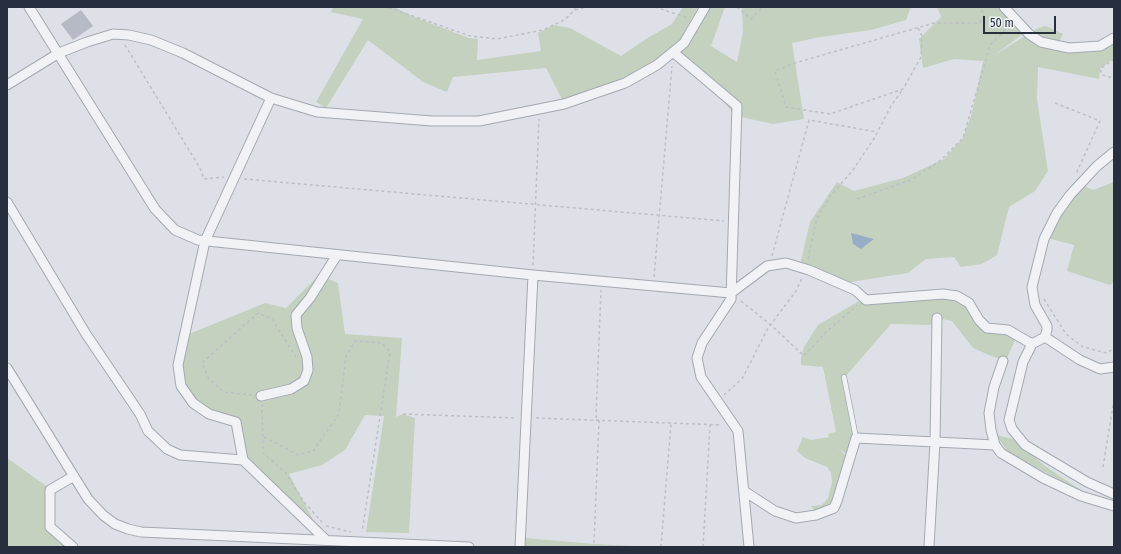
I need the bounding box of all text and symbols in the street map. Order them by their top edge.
scale bar [985,8,1058,34]
text: 50 m [990,16,1014,30]

